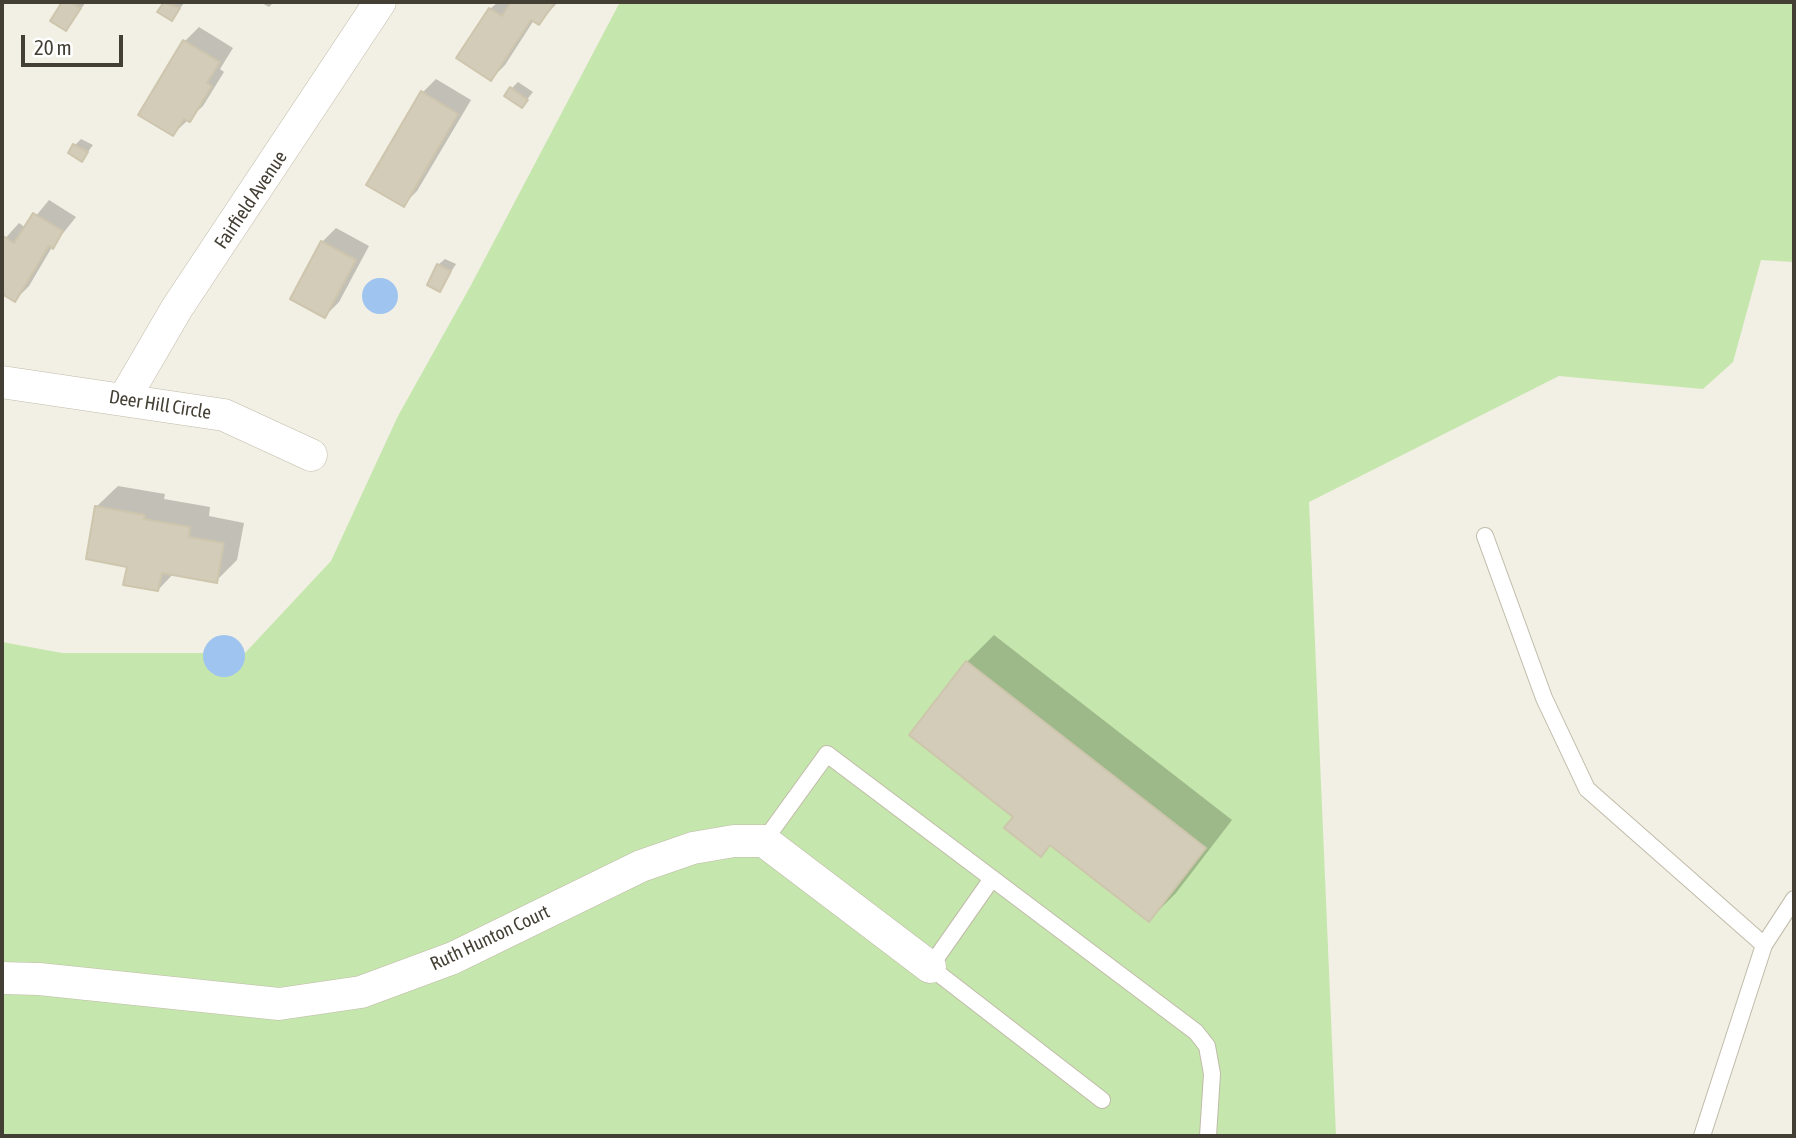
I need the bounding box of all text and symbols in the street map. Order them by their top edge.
scale bar [24,21,126,65]
text: 20 m [34,35,72,59]
street label: Fairfield Avenue [210,147,292,253]
street label: Deer Hill Circle [107,386,213,424]
street label: Ruth Hunton Court [427,900,553,976]

